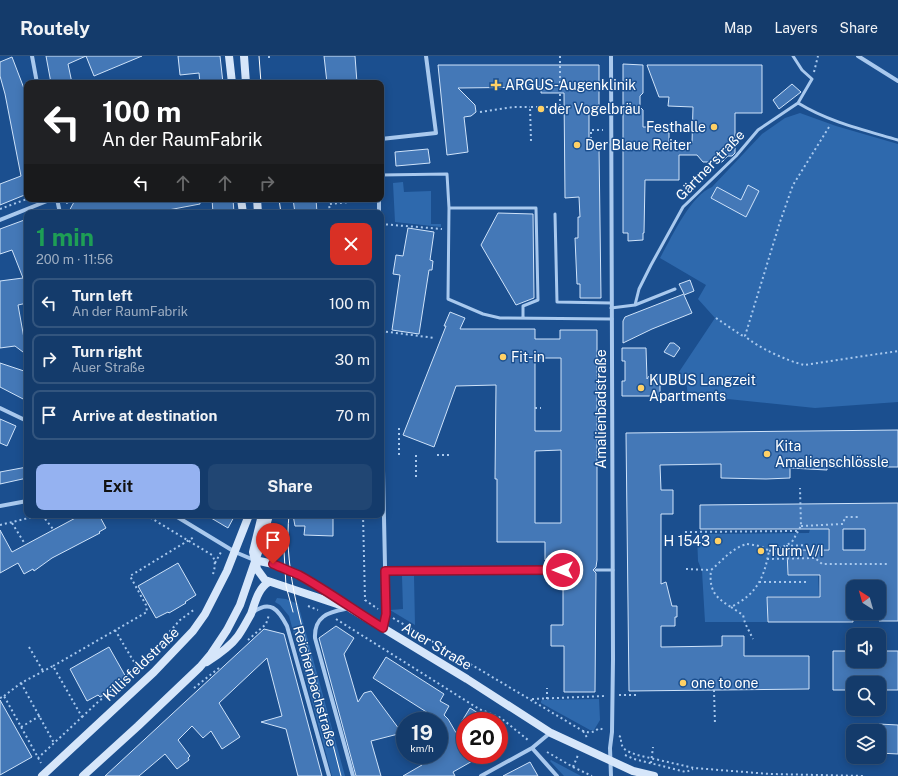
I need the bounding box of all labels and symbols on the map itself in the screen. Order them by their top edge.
place label: ARGUS-Augenklinik [505,77,636,93]
marker: ARGUS-Augenklinik [490,79,502,91]
place label: der Vogelbräu [549,101,641,117]
marker: der Vogelbräu [536,104,546,114]
place label: Festhalle [646,119,706,135]
marker: Festhalle [709,122,719,132]
street label: Gärtnerstraße [672,126,748,204]
place label: Der Blaue Reiter [585,137,691,153]
marker: Der Blaue Reiter [572,140,582,150]
place label: Fit-in [511,349,545,365]
street label: Amalienbadstraße [593,349,609,469]
marker: Fit-in [498,352,508,362]
place label: KUBUS Langzeit Apartments [649,372,756,404]
marker: KUBUS Langzeit Apartments [636,383,646,393]
place label: Kita Amalienschlössle [775,438,889,470]
marker: Kita Amalienschlössle [762,449,772,459]
pin [256,523,290,564]
place label: H 1543 [664,533,710,549]
marker: H 1543 [713,536,723,546]
place label: Turm V/I [769,543,824,559]
marker: Turm V/I [756,546,766,556]
position arrow [542,549,584,591]
north arrow [846,580,886,620]
street label: Auer Straße [399,619,475,673]
street label: Killisfeldstraße [100,624,182,704]
street label: Reichenbachstraße [290,624,340,748]
place label: one to one [691,675,759,691]
marker: one to one [678,678,688,688]
speed limit sign: 20 [456,712,508,764]

